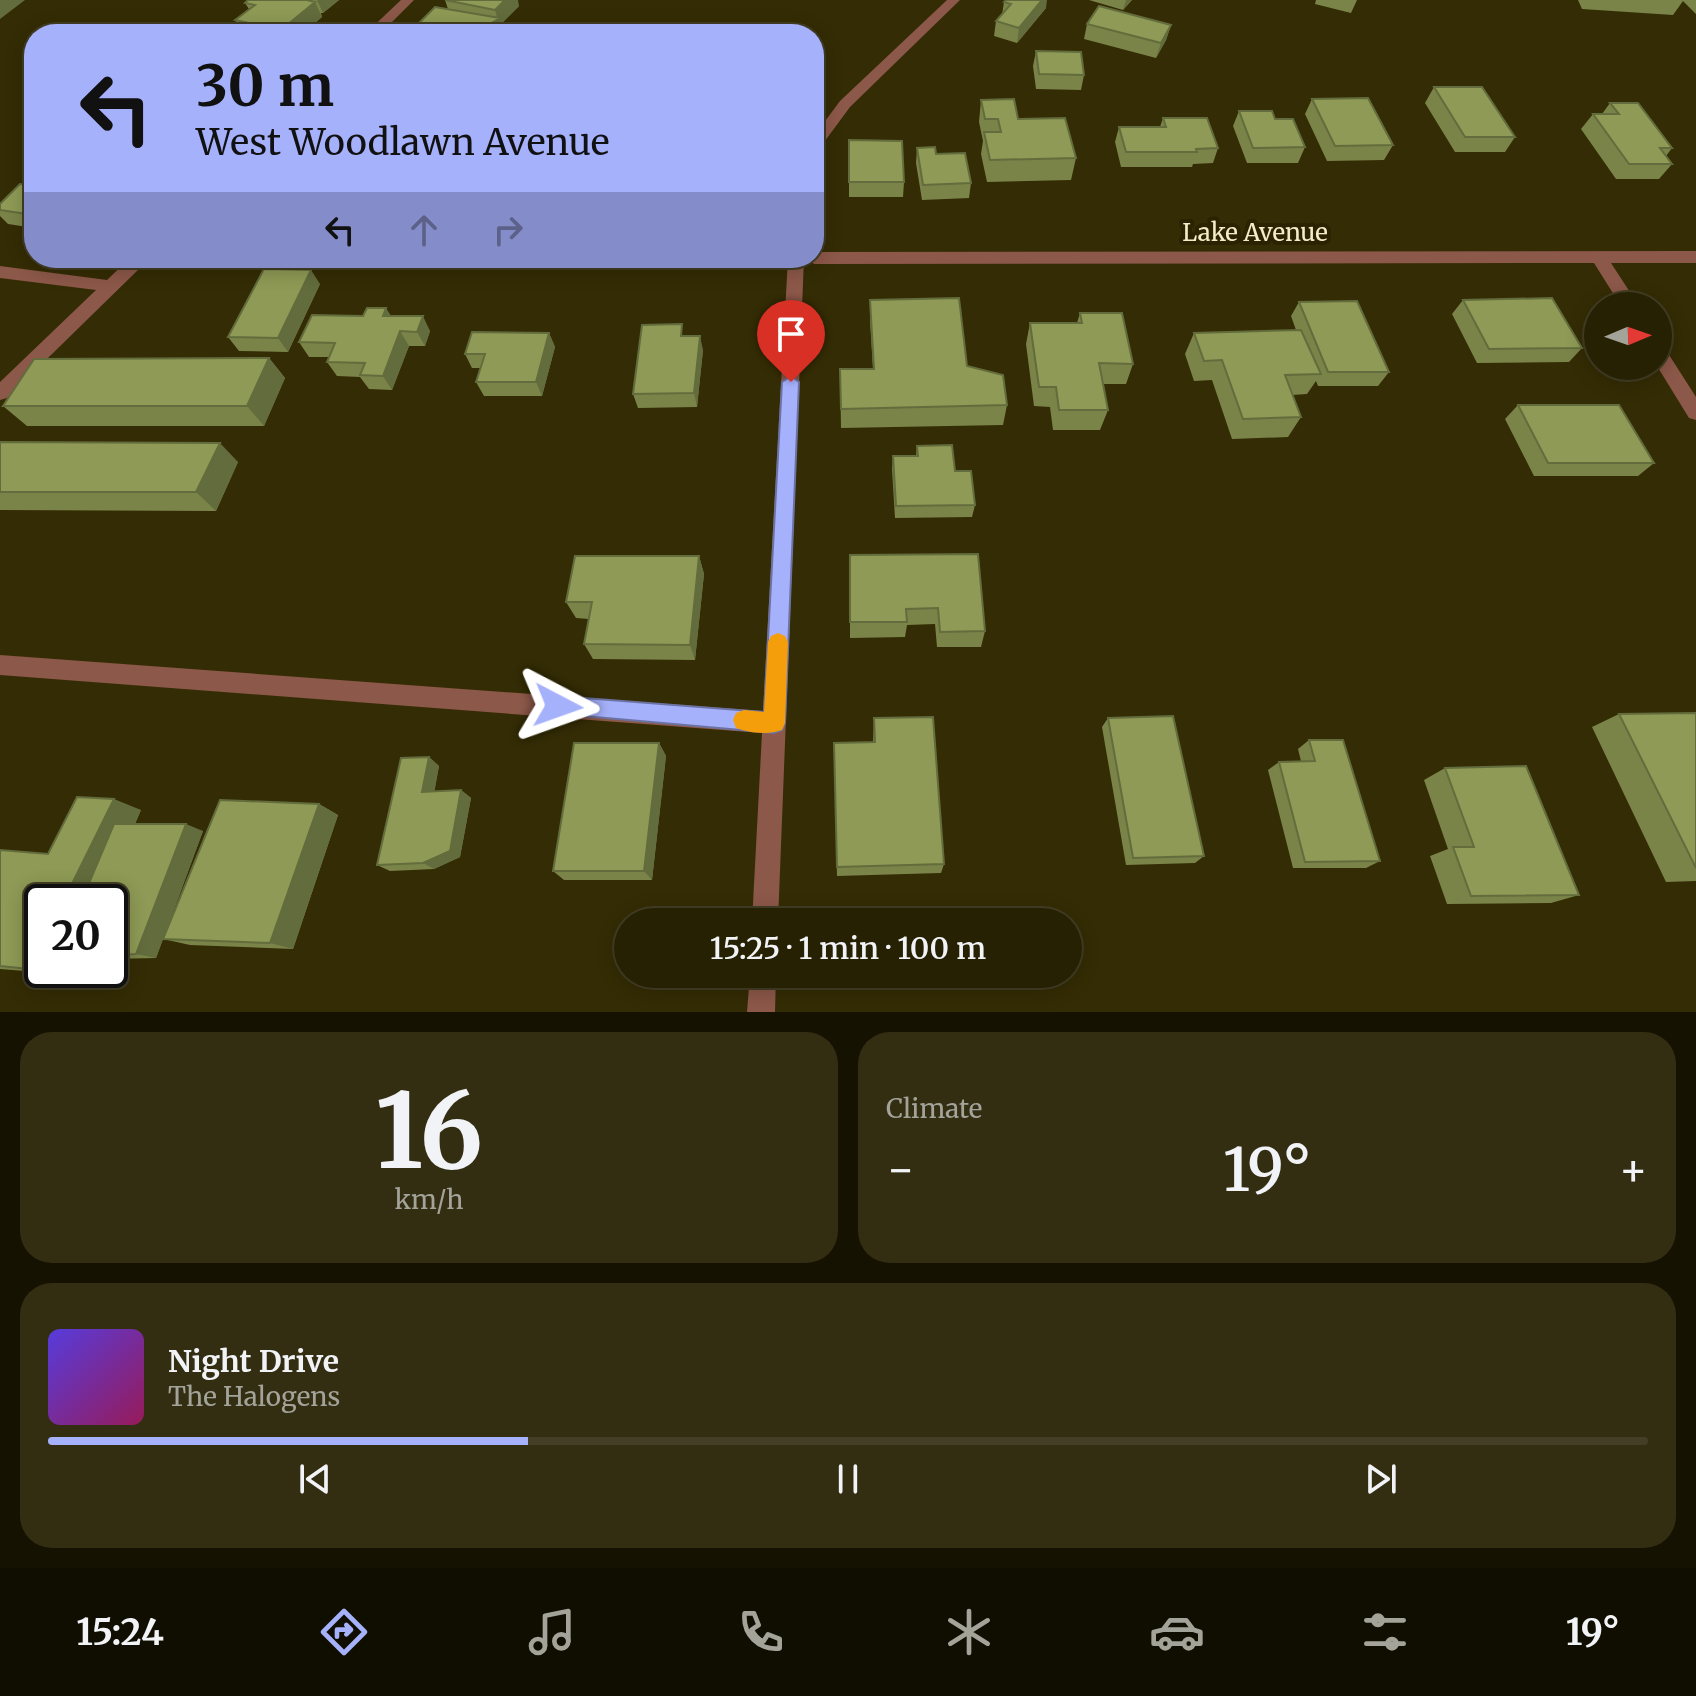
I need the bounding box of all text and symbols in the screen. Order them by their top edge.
text: 30 m [196,51,334,121]
icon: left [64,56,168,160]
text: West Woodlawn Avenue [196,120,610,165]
icon: left [318,208,362,252]
icon: ahead [402,208,446,252]
icon: right [486,208,530,252]
street label: Lake Avenue [1182,217,1328,248]
north arrow [1584,292,1672,380]
map controls [1584,292,1672,380]
pin [757,300,825,382]
icon: arrive [769,312,813,356]
position arrow [516,664,600,748]
speed limit sign: 20 [24,884,128,988]
text: 15:25 · 1 min · 100 m [710,929,986,967]
text: 16 [375,1066,483,1196]
text: Climate [886,1092,982,1125]
text: 19° [1223,1132,1311,1207]
text: − [886,1142,915,1197]
text: + [1619,1142,1648,1197]
text: km/h [395,1183,463,1216]
text: Night Drive [168,1342,339,1380]
text: The Halogens [168,1380,340,1413]
icon: previous [293,1457,337,1501]
icon: pause [826,1457,870,1501]
icon: next [1359,1457,1403,1501]
icon: directions [316,1604,372,1660]
icon: music [524,1604,580,1660]
icon: phone [733,1604,789,1660]
icon: climate [941,1604,997,1660]
icon: car [1149,1604,1205,1660]
icon: filters [1357,1604,1413,1660]
text: 15:24 [76,1610,164,1655]
text: 19° [1566,1610,1620,1655]

